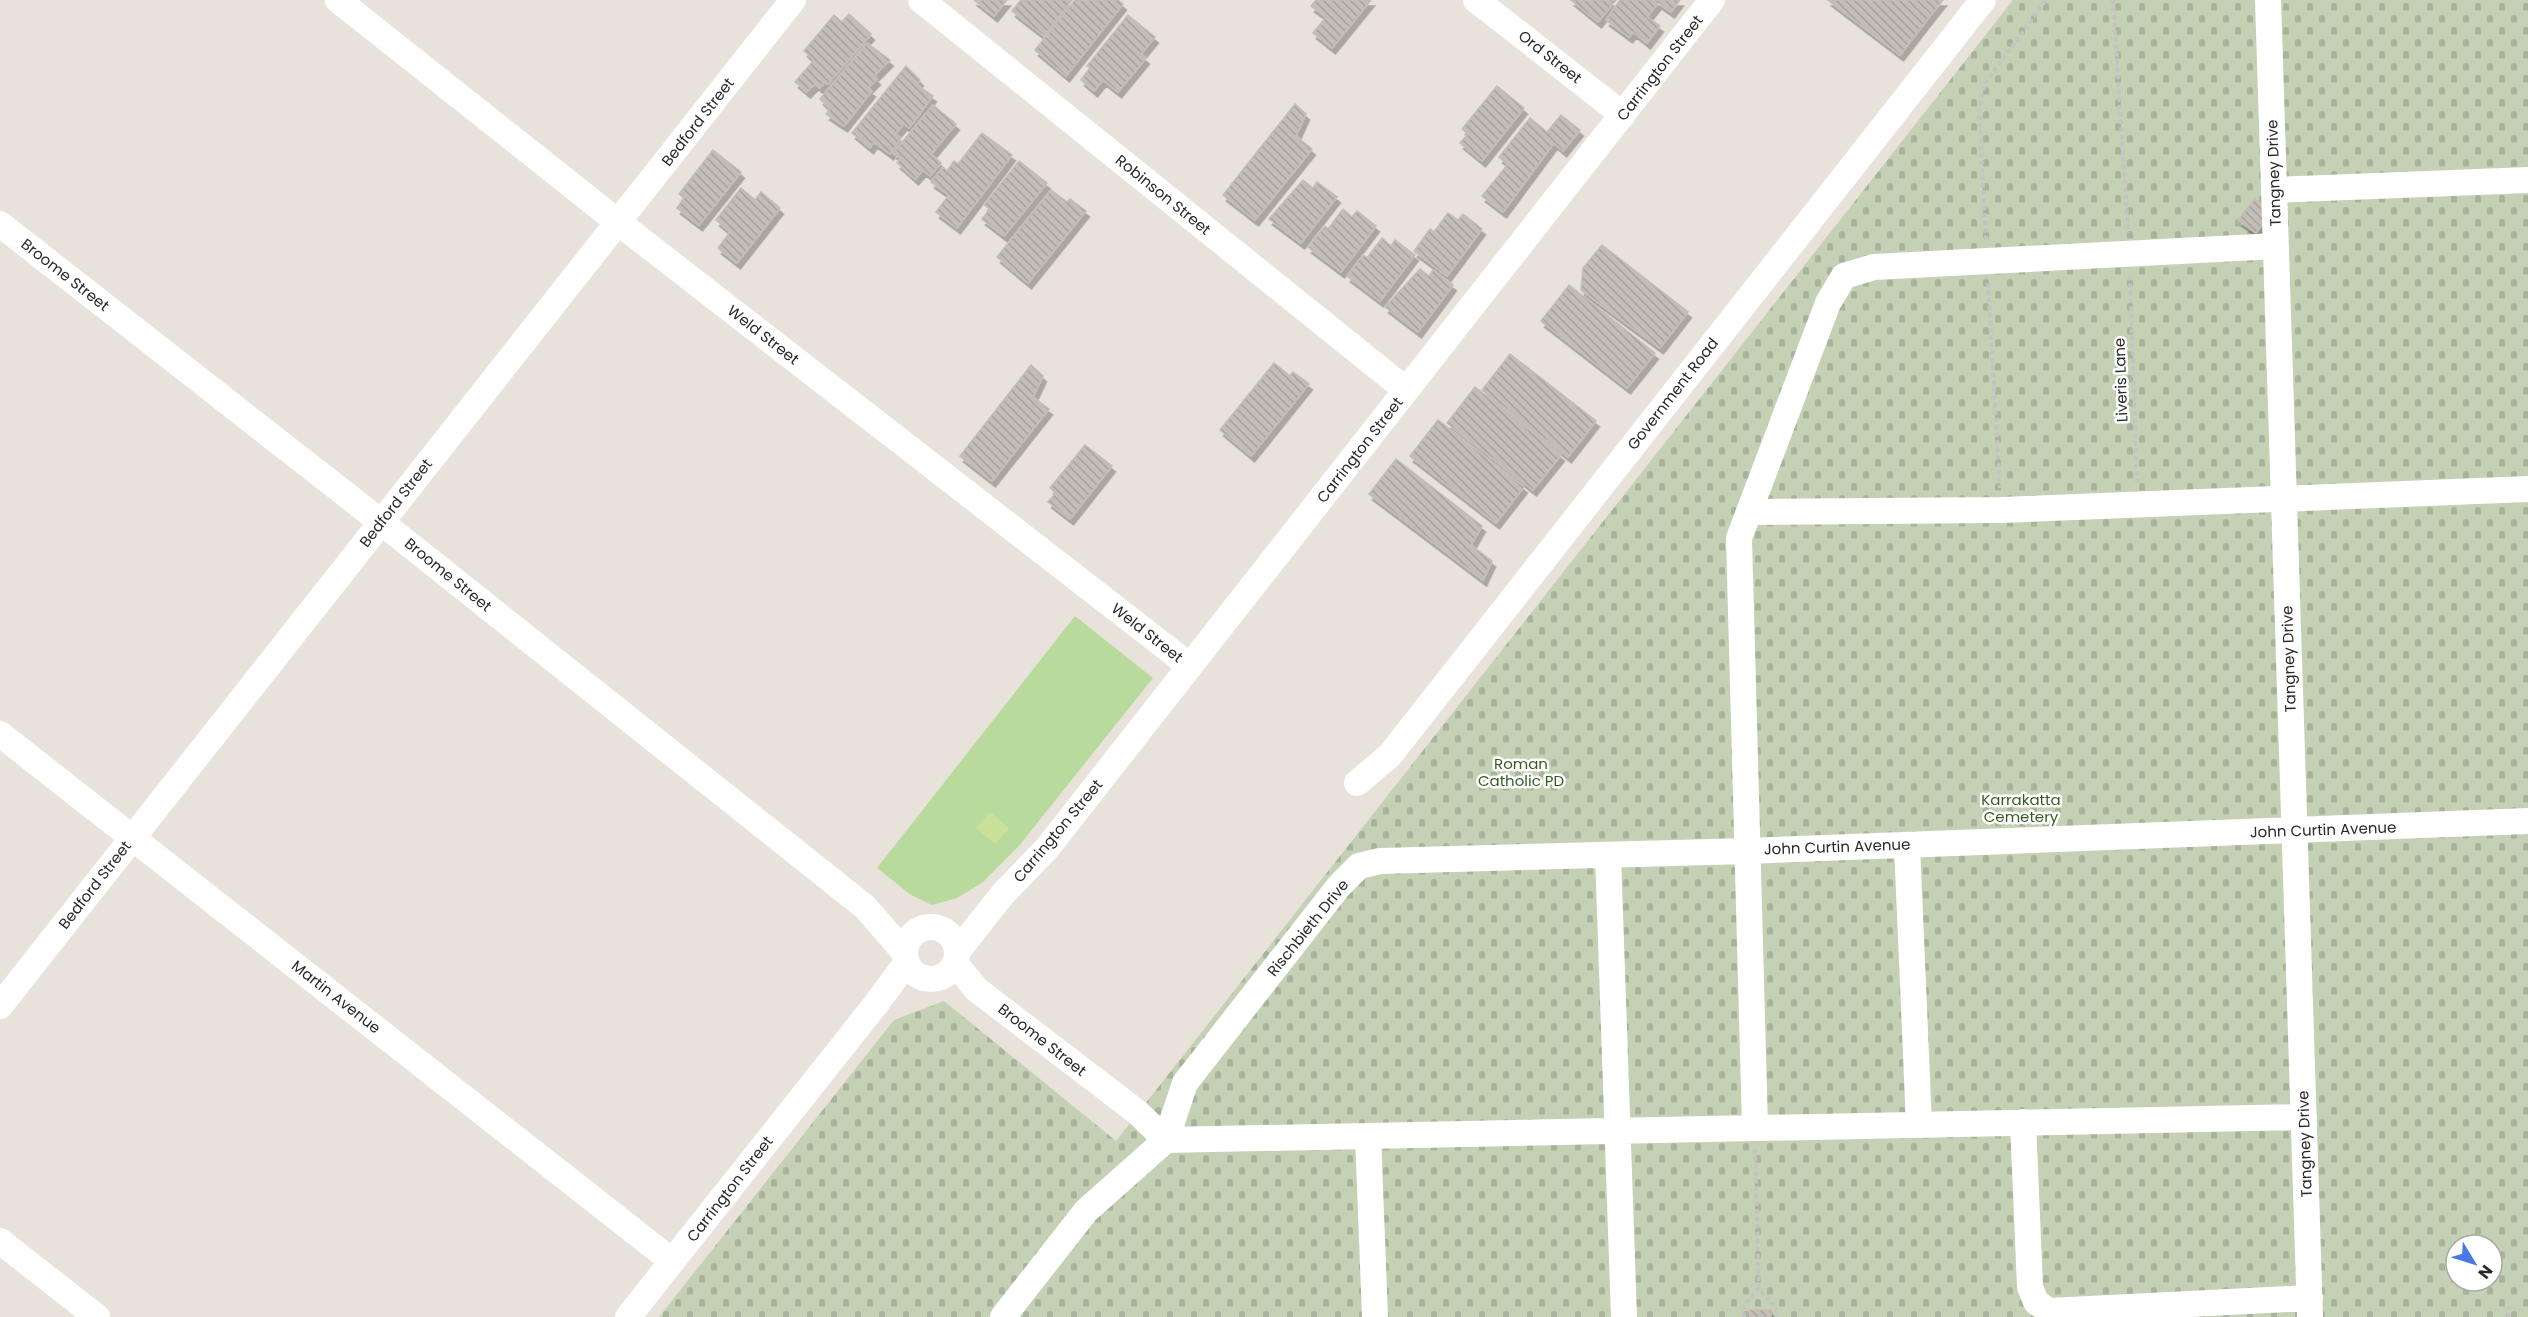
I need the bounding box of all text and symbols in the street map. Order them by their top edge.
street label: Carrington Street [1612,10,1708,125]
street label: Ord Street [1514,25,1587,88]
street label: Bedford Street [656,73,739,170]
street label: Tangney Drive [2261,119,2286,227]
street label: Robinson Street [1111,150,1215,240]
street label: Broome Street [17,233,114,316]
street label: Weld Street [723,300,804,369]
street label: Government Road [1622,333,1723,454]
street label: Liveris Lane [2109,337,2132,423]
street label: Carrington Street [1312,392,1408,507]
street label: Bedford Street [354,454,437,551]
street label: Broome Street [400,533,496,616]
street label: Weld Street [1107,598,1188,667]
street label: Tangney Drive [2276,605,2301,713]
park label: Roman Catholic PD [1478,753,1564,791]
street label: Carrington Street [1008,775,1107,887]
park label: Karrakatta Cemetery [1981,789,2061,827]
street label: John Curtin Avenue [2249,816,2397,843]
street label: John Curtin Avenue [1763,833,1911,860]
street label: Bedford Street [53,836,136,933]
street label: Rischbieth Drive [1262,875,1353,981]
street label: Martin Avenue [287,955,385,1038]
street label: Broome Street [994,998,1091,1081]
street label: Tangney Drive [2292,1090,2317,1198]
street label: Carrington Street [682,1131,778,1246]
north arrow [2444,1233,2504,1293]
text: N [2473,1260,2498,1284]

